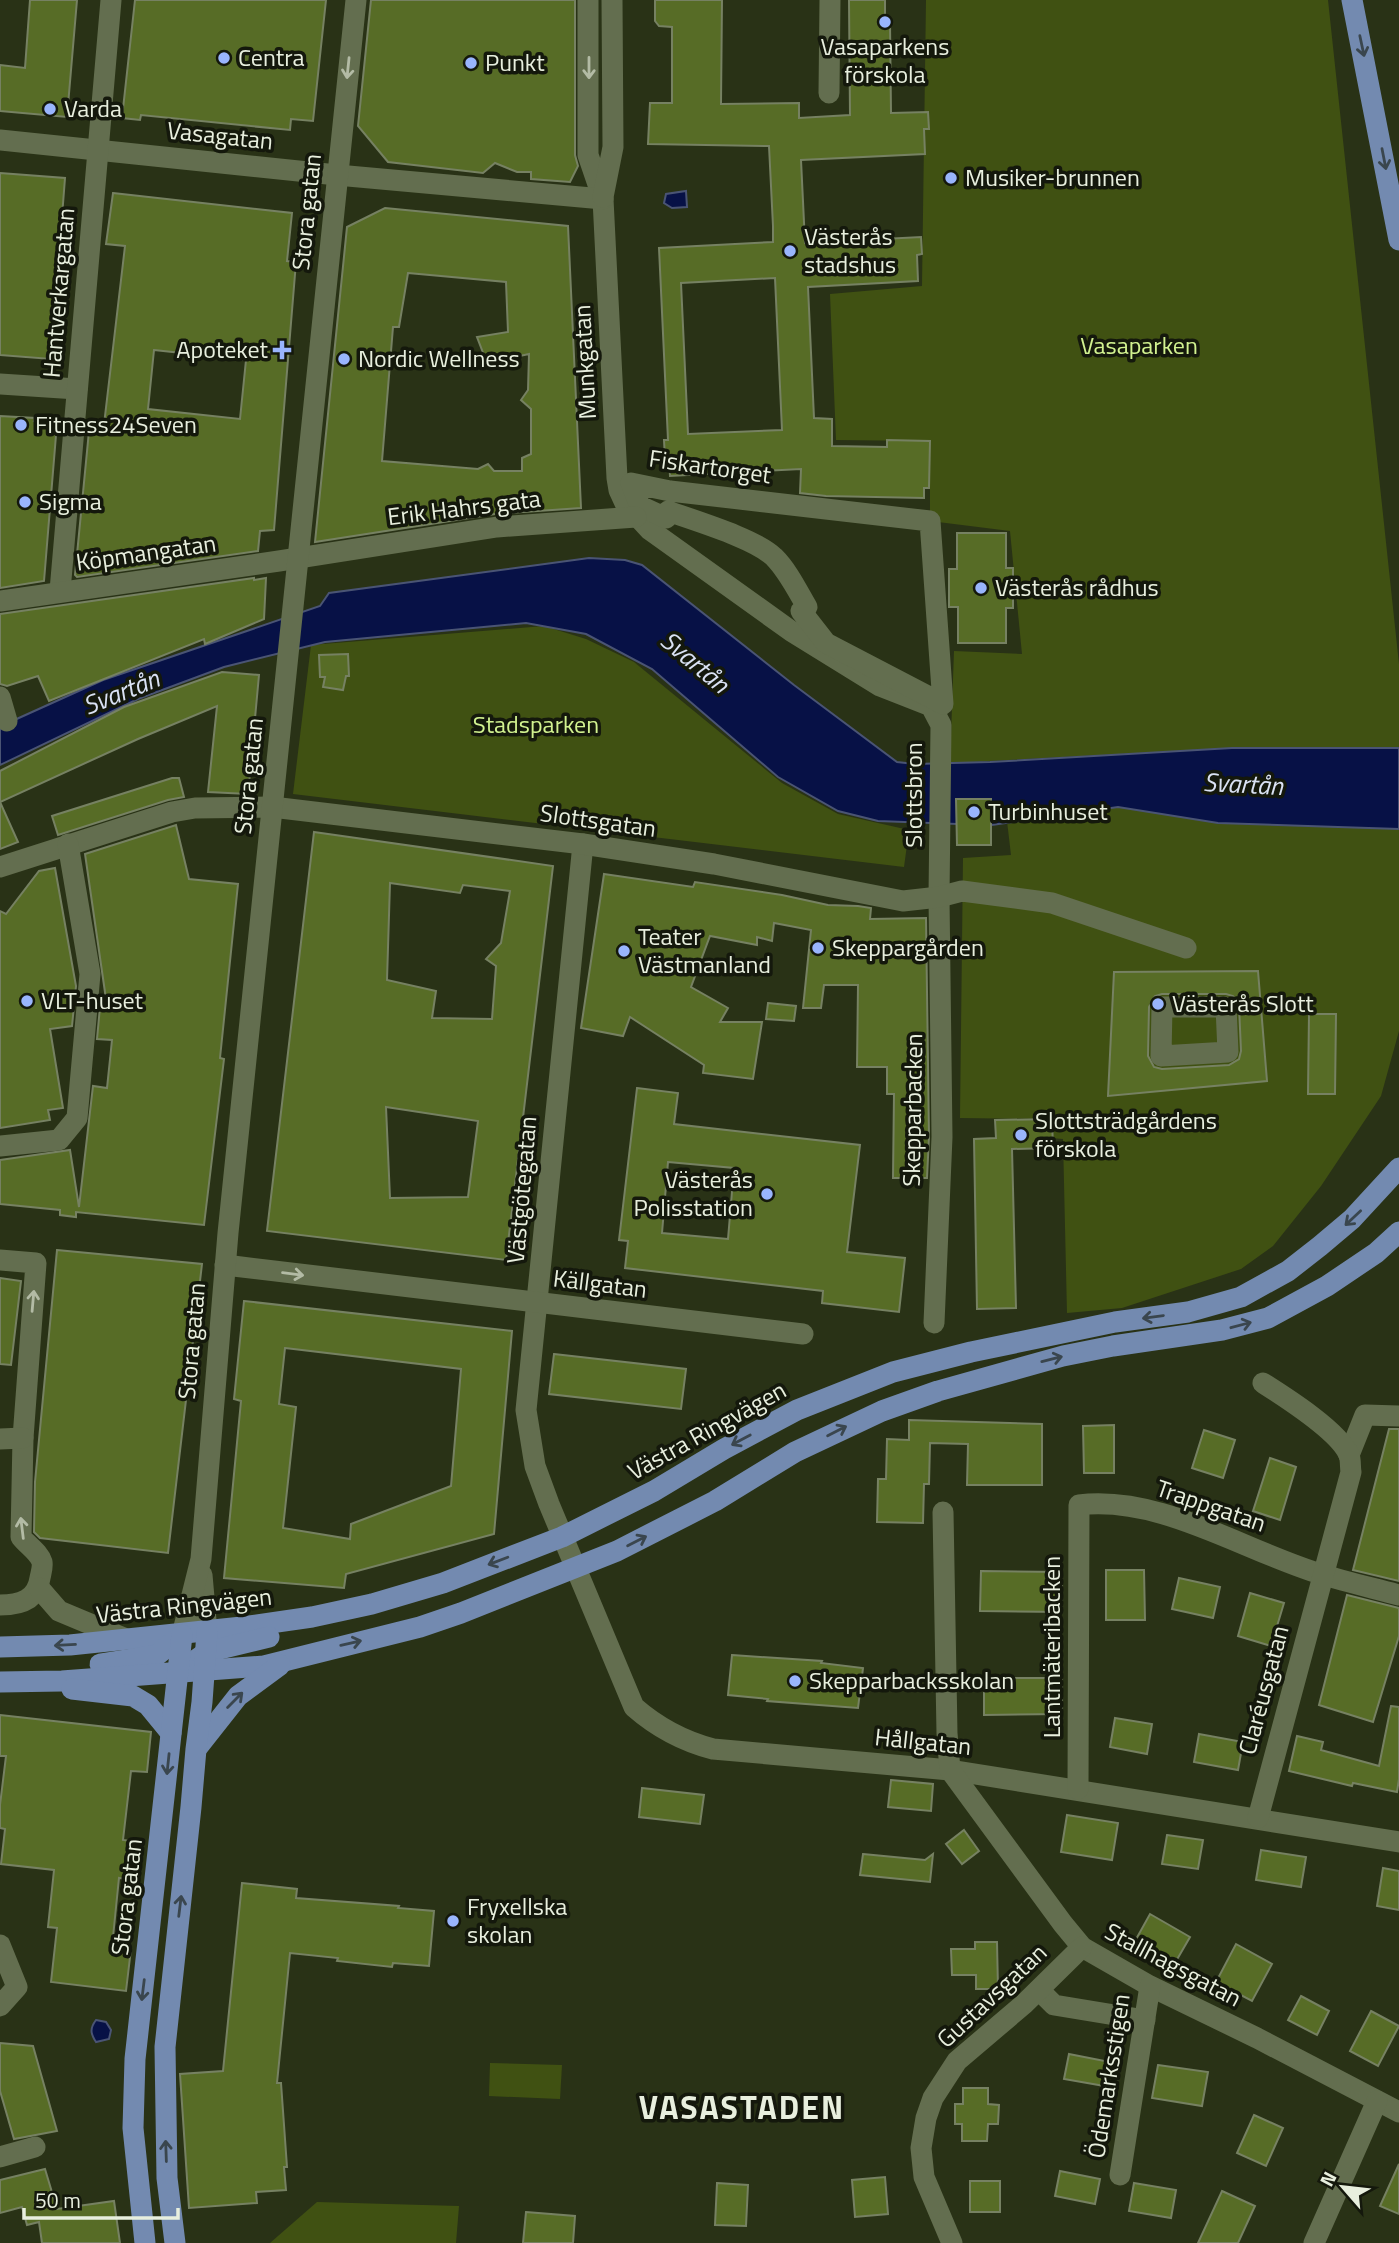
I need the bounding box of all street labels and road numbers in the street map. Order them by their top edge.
street label: Vasagatan [165,112,275,158]
street label: Stora gatan [282,152,330,272]
street label: Hantverkargatan [33,206,83,379]
street label: Munkgatan [563,304,605,420]
street label: Fiskartorget [647,440,774,492]
street label: Erik Hahrs gata [385,480,543,534]
street label: Köpmangatan [73,524,218,580]
street label: Stora gatan [224,716,272,836]
street label: Slottsbron [895,742,931,848]
street label: Slottsgatan [538,794,658,846]
street label: Skepparbacken [893,1033,931,1187]
street label: Västgötegatan [497,1115,545,1265]
street label: Källgatan [551,1259,649,1307]
street label: Stora gatan [168,1281,214,1401]
street label: Västra Ringvägen [621,1372,792,1489]
street label: Trappgatan [1152,1469,1271,1541]
street label: Lantmäteribacken [1033,1556,1069,1738]
street label: Västra Ringvägen [94,1578,274,1632]
street label: Claréusgatan [1229,1621,1298,1758]
street label: Hållgatan [873,1718,973,1764]
street label: Stora gatan [101,1837,151,1957]
street label: Stallhagsgatan [1099,1913,1248,2015]
street label: Gustavsgatan [928,1935,1054,2056]
street label: Ödemarksstigen [1077,1991,1139,2161]

